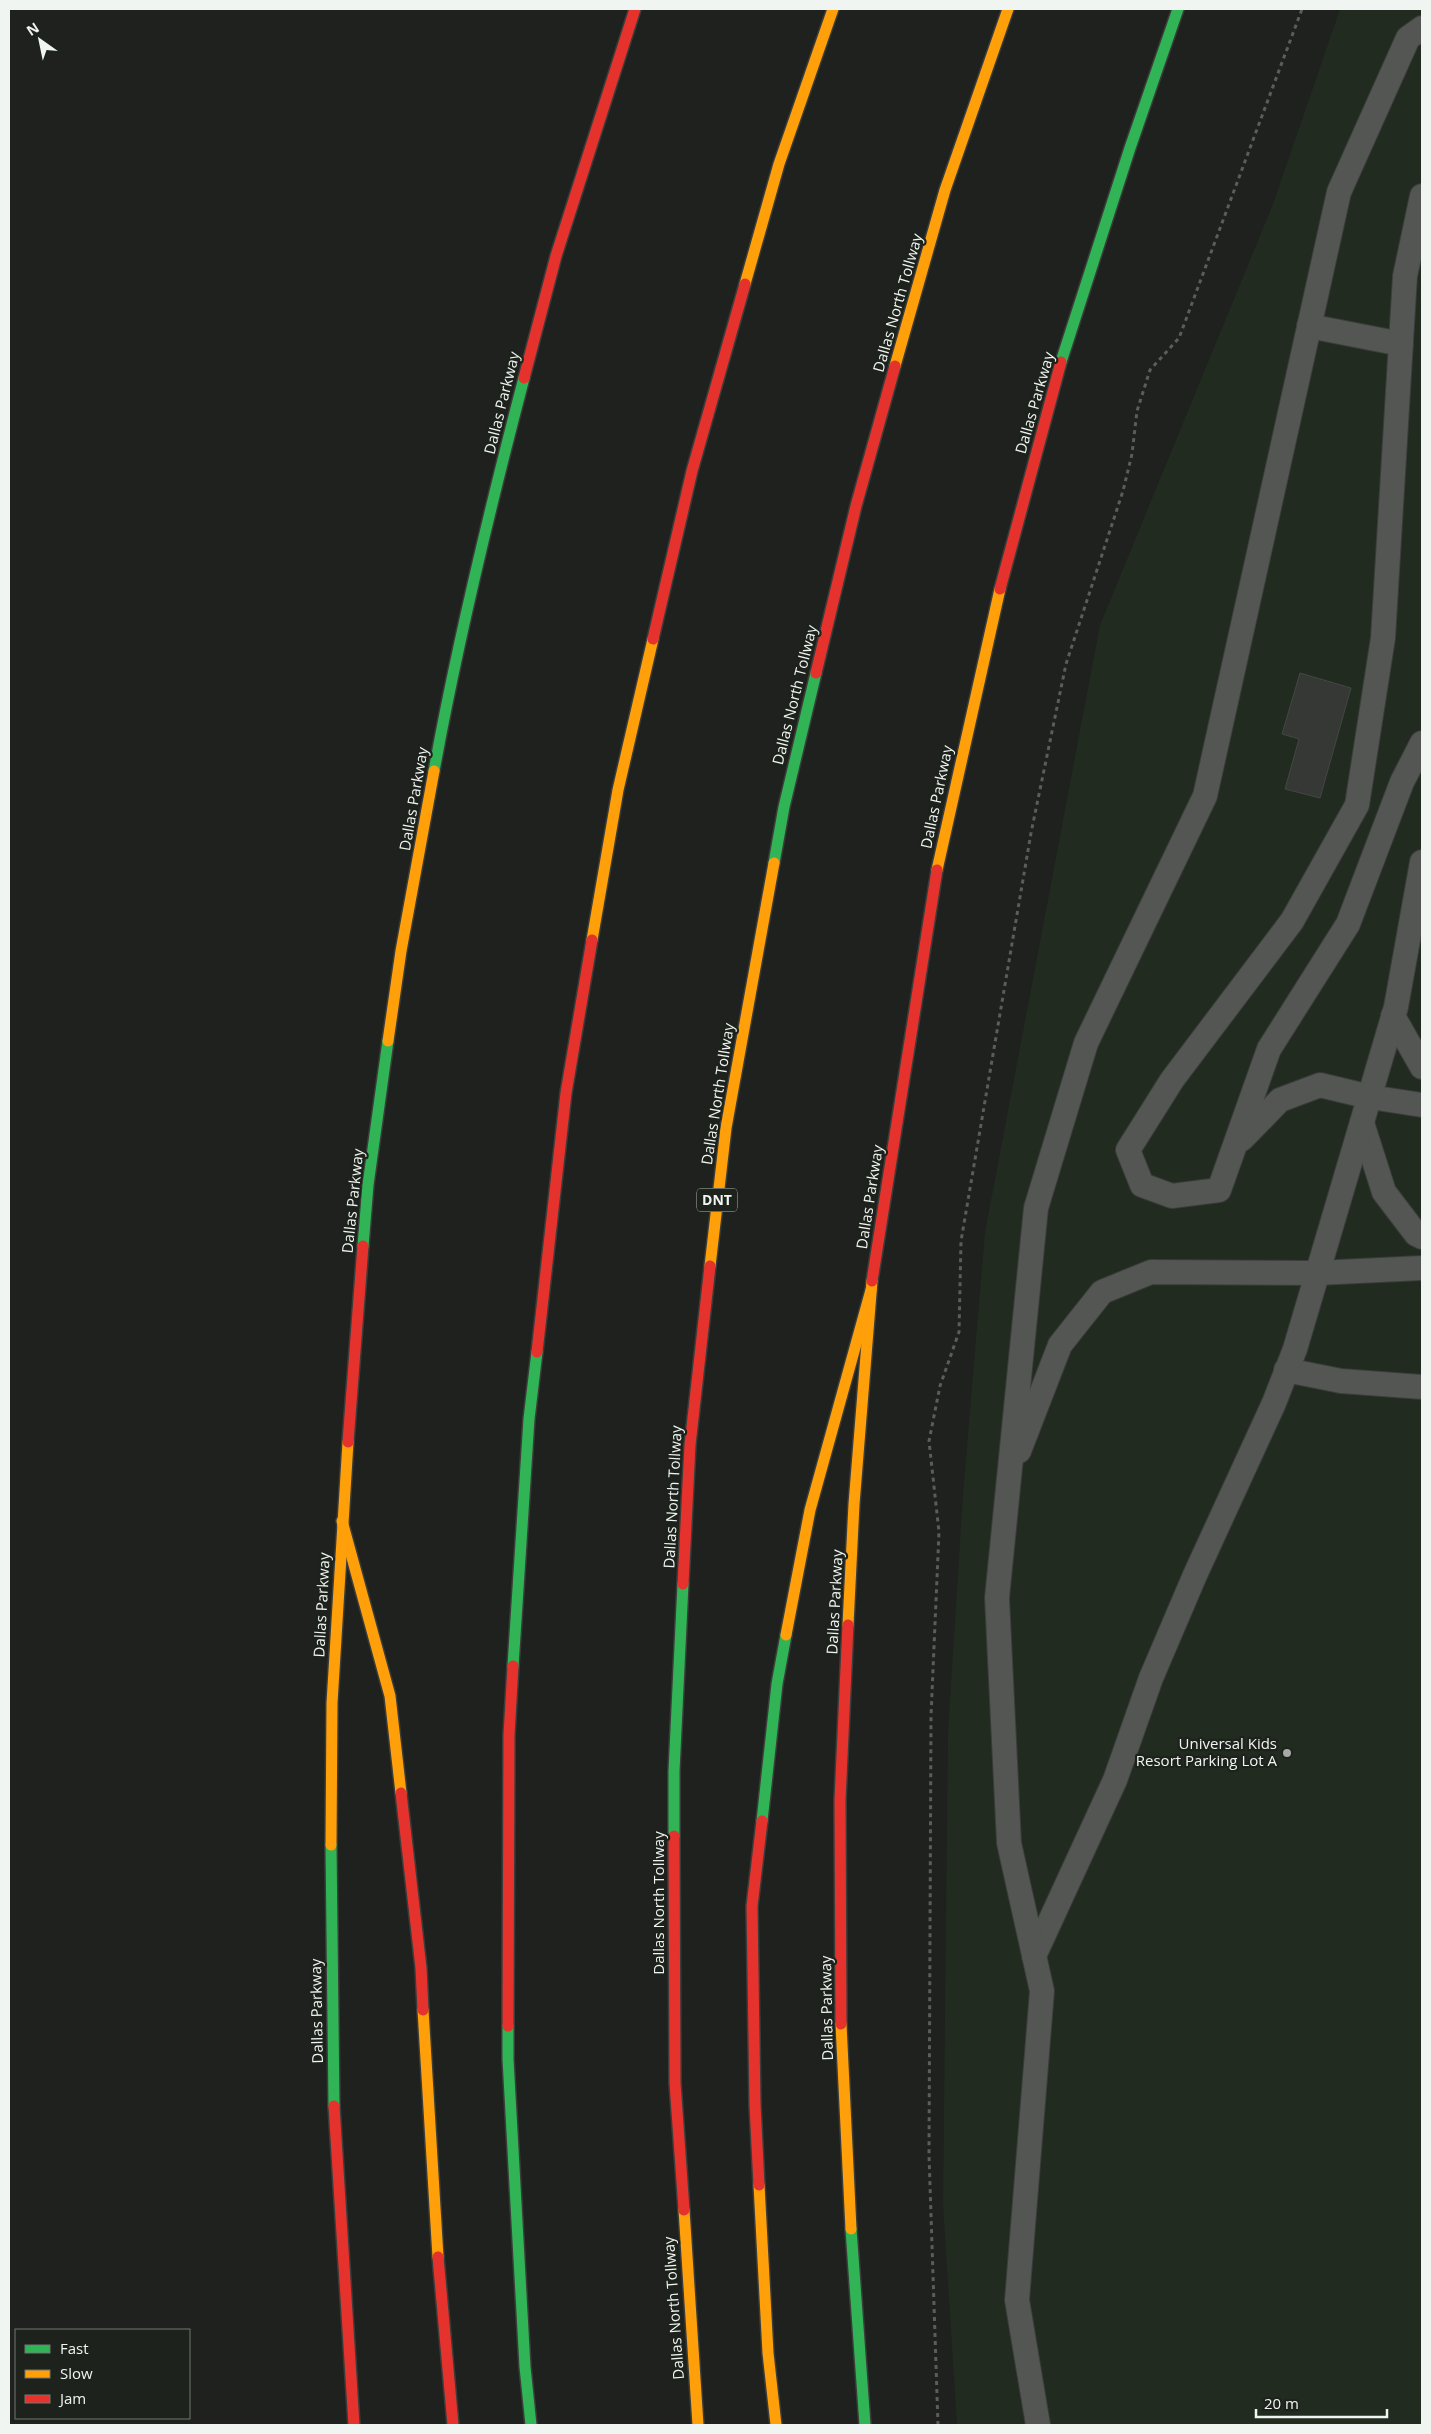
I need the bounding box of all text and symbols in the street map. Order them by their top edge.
north arrow [15,15,65,65]
text: N [23,18,43,40]
street label: Dallas North Tollway [868,231,927,374]
street label: Dallas Parkway [479,349,524,456]
street label: Dallas Parkway [1010,349,1058,456]
street label: Dallas North Tollway [767,622,821,767]
street label: Dallas Parkway [915,743,957,850]
street label: Dallas Parkway [394,745,432,852]
street label: Dallas North Tollway [696,1021,738,1166]
street label: Dallas Parkway [851,1143,887,1250]
street label: Dallas Parkway [337,1147,367,1254]
road number: DNT [697,1188,737,1212]
street label: Dallas North Tollway [658,1424,686,1569]
street label: Dallas Parkway [821,1549,847,1655]
street label: Dallas Parkway [308,1552,334,1658]
place label: Universal Kids Resort Parking Lot A [1136,1733,1278,1770]
marker: Universal Kids Resort Parking Lot A [1281,1747,1293,1759]
street label: Dallas North Tollway [648,1831,668,1975]
street label: Dallas Parkway [815,1955,837,2061]
street label: Dallas Parkway [305,1958,327,2064]
street label: Dallas North Tollway [658,2235,688,2380]
legend [15,2329,190,2419]
text: Fast [60,2338,89,2358]
text: Slow [60,2363,93,2383]
scale bar [1256,2386,1387,2418]
text: Jam [58,2388,86,2408]
text: 20 m [1264,2393,1299,2413]

